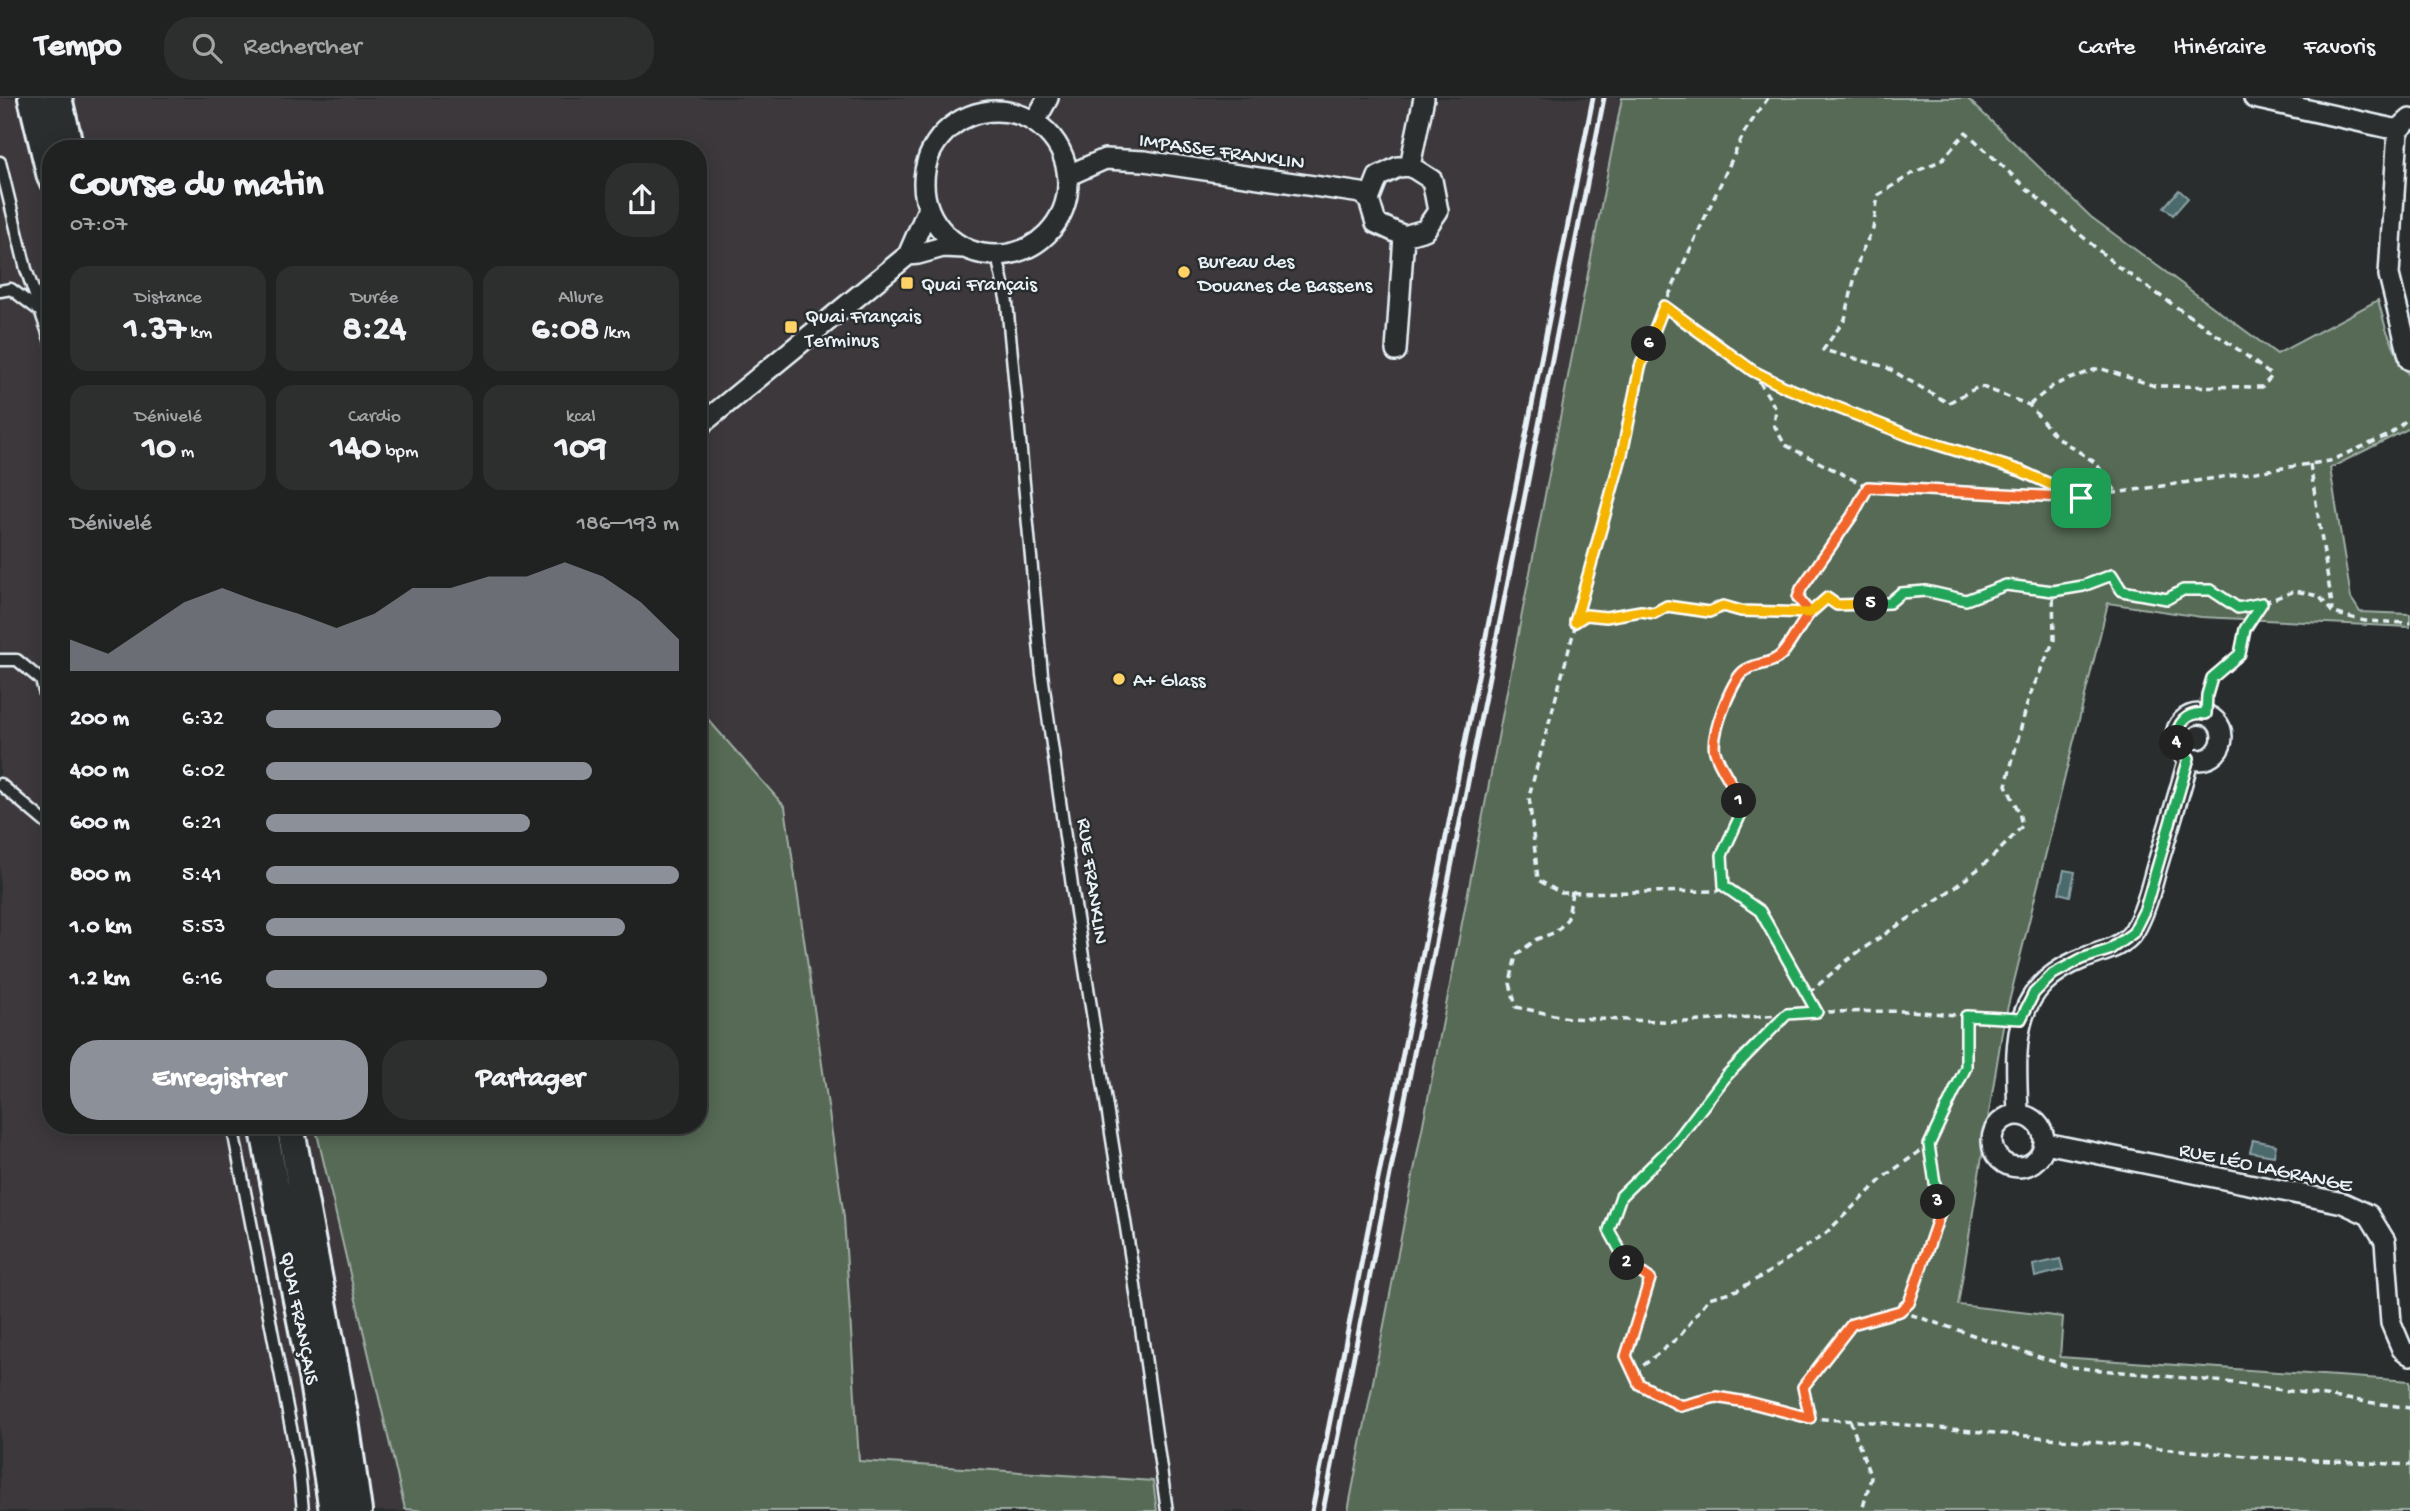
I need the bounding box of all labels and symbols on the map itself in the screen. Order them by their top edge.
street label: IMPASSE FRANKLIN [1137,129,1306,177]
place label: Bureau des Douanes de Bassens [1196,251,1373,300]
marker: Bureau des Douanes de Bassens [1176,264,1192,280]
place label: Quai Français [921,274,1038,299]
marker: Quai Français [899,275,915,291]
place label: Quai Français Terminus [804,306,922,355]
marker: Quai Français Terminus [783,319,799,335]
pin: 6 [1632,327,1666,362]
pin [2051,468,2111,528]
pin: 5 [1854,587,1888,622]
place label: A+ Glass [1133,670,1207,695]
marker: A+ Glass [1111,671,1127,687]
pin: 4 [2160,726,2194,760]
pin: 1 [1722,784,1756,818]
street label: RUE FRANKLIN [1069,817,1112,946]
street label: RUE LÉO LAGRANGE [2176,1139,2355,1200]
pin: 3 [1920,1184,1955,1220]
pin: 2 [1610,1246,1644,1280]
street label: QUAI FRANÇAIS [272,1250,323,1388]

